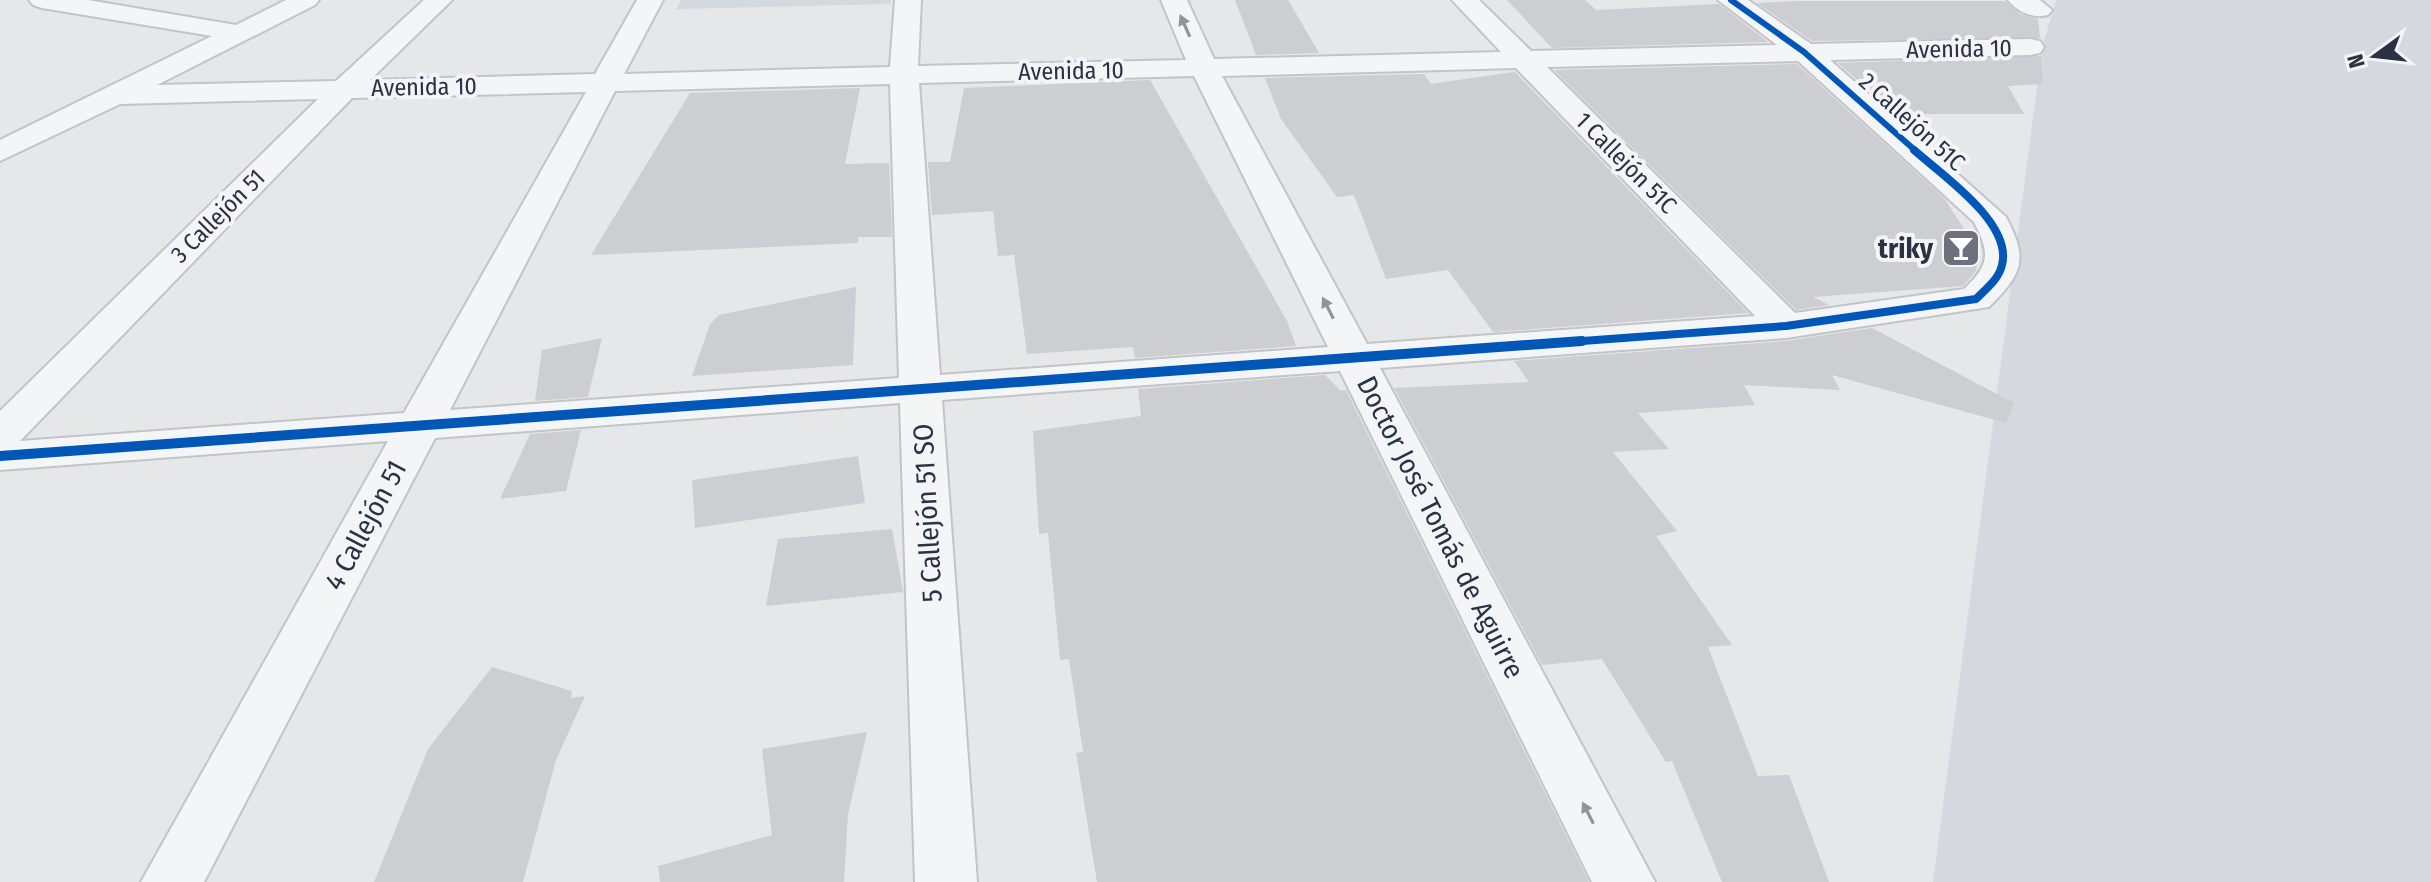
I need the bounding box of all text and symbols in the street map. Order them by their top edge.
one-way arrow [1179,14,1192,38]
north arrow [2335,16,2415,96]
street label: Avenida 10 [1906,34,2012,64]
text: N [2341,51,2371,71]
street label: Avenida 10 [1018,56,1124,86]
street label: 2 Callejón 51C [1853,67,1971,177]
street label: Avenida 10 [371,72,477,102]
street label: 1 Callejón 51C [1570,107,1682,219]
street label: 3 Callejón 51 [165,163,271,269]
bar icon: triky [1940,227,1982,269]
place label: triky [1878,232,1934,265]
one-way arrow [1321,296,1334,319]
street label: Doctor José Tomás de Aguirre [1350,371,1531,684]
street label: 5 Callejón 51 SO [906,423,949,603]
street label: 4 Callejón 51 [318,455,413,595]
one-way arrow [1582,801,1595,824]

